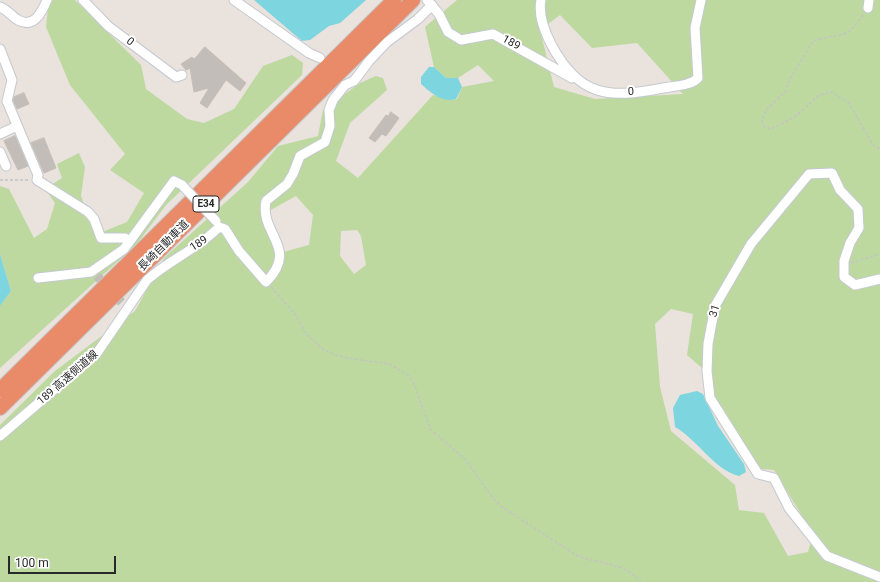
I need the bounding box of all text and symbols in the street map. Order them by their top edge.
street label: 189 [500,33,522,53]
street label: 0 [124,35,136,49]
street label: 0 [628,85,634,99]
road number: E34 [193,196,219,212]
street label: 長崎自動車道 [136,218,192,274]
street label: 189 [188,233,210,255]
street label: 31 [707,303,723,319]
street label: 189 高速側道線 [35,348,101,408]
scale bar [10,548,118,574]
text: 100 m [15,556,49,570]

